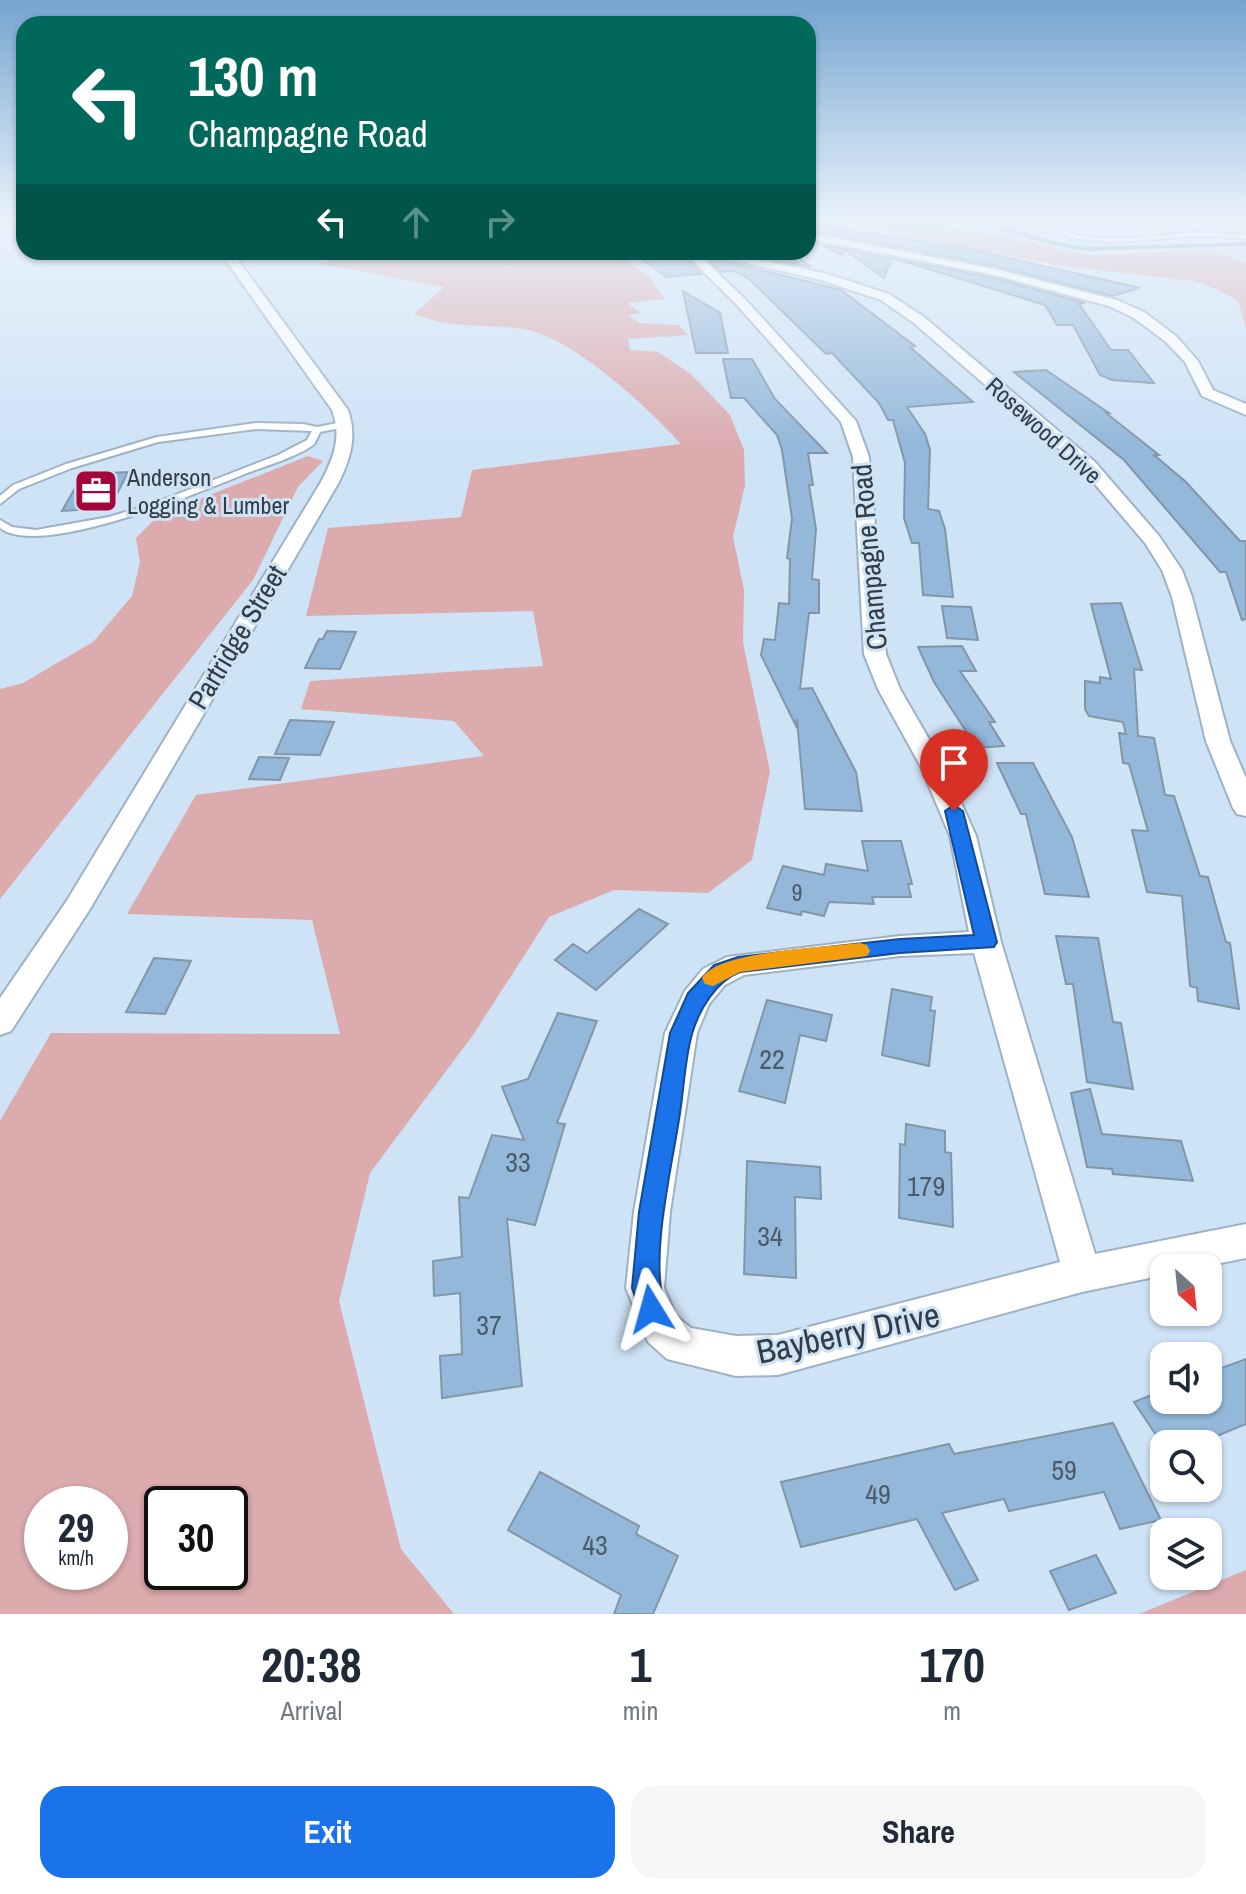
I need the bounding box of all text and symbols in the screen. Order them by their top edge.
text: 130 m [188,38,318,113]
icon: left [56,48,160,152]
text: Champagne Road [188,110,428,158]
icon: left [310,200,354,244]
icon: ahead [394,200,438,244]
icon: right [478,200,522,244]
street label: Rosewood Drive [979,369,1109,491]
place label: Anderson Logging & Lumber [126,461,289,521]
street label: Champagne Road [842,463,896,651]
office icon: Anderson Logging & Lumber [72,467,120,515]
street label: Partridge Street [179,558,295,716]
pin [920,729,988,811]
icon: arrive [932,741,976,785]
house number: 9 [792,876,802,908]
house number: 22 [759,1040,785,1078]
house number: 33 [505,1143,531,1181]
house number: 179 [907,1167,945,1205]
house number: 34 [757,1217,783,1255]
north arrow [1150,1254,1222,1326]
map controls [1150,1254,1222,1590]
position arrow [609,1267,693,1351]
street label: Bayberry Drive [752,1291,944,1375]
house number: 37 [476,1306,502,1344]
button: sound [1150,1342,1222,1414]
button: search [1150,1430,1222,1502]
house number: 59 [1051,1451,1077,1489]
house number: 49 [865,1475,891,1513]
speed limit sign: 30 [144,1486,248,1590]
text: 29 [58,1501,94,1554]
button: layers [1150,1518,1222,1590]
house number: 43 [582,1526,608,1564]
text: km/h [58,1544,94,1571]
text: 20:38 [261,1632,362,1697]
text: 1 [630,1632,651,1697]
text: 170 [919,1632,985,1697]
text: Arrival [281,1693,342,1728]
text: min [623,1693,658,1728]
text: m [943,1693,961,1728]
button: Exit [40,1786,615,1878]
button: Share [631,1786,1206,1878]

